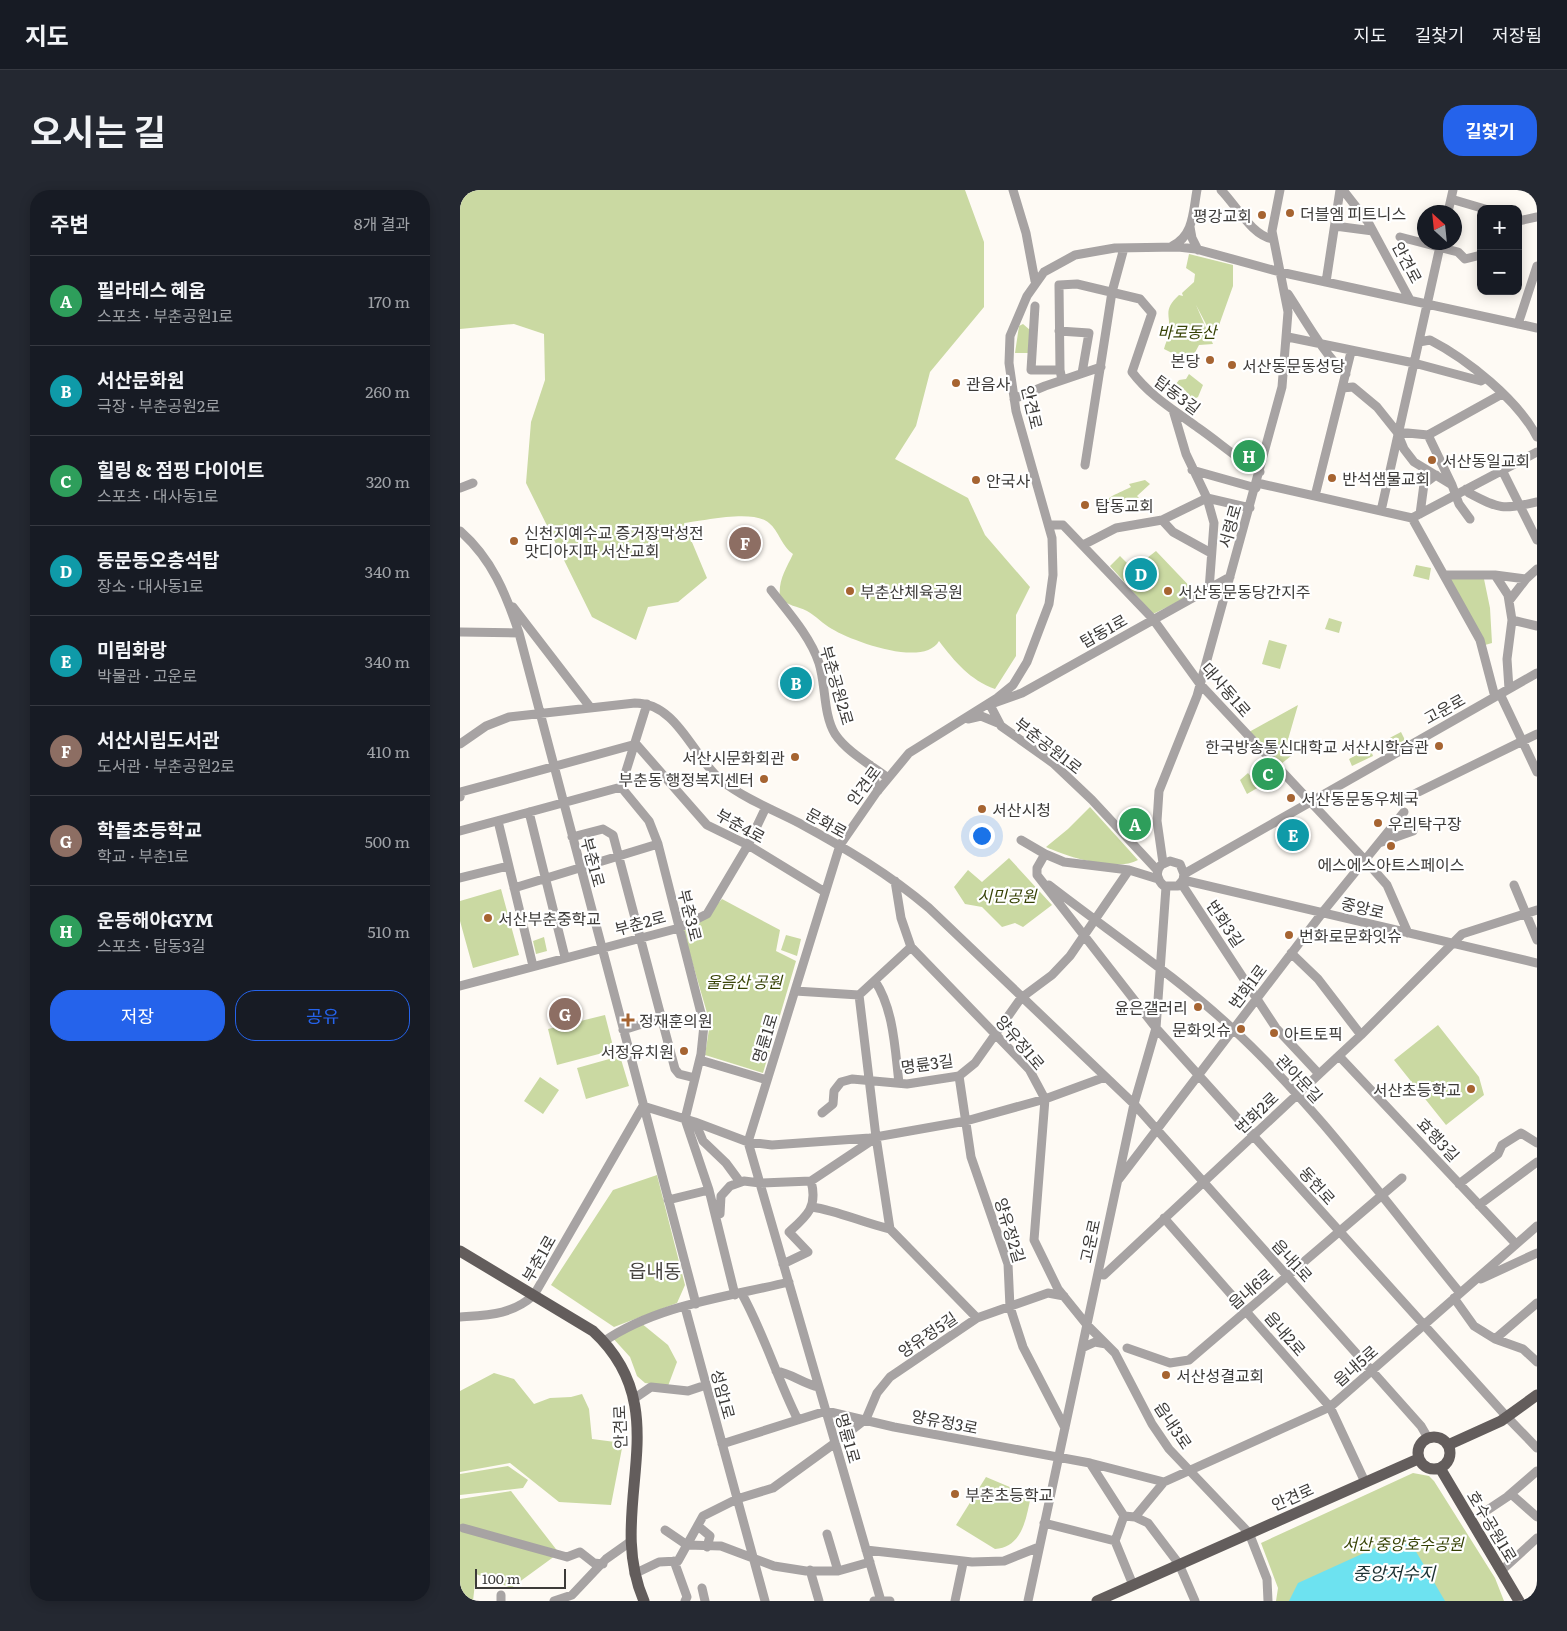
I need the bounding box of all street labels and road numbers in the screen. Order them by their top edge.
street label: 안견로 [1387,237,1429,287]
street label: 탑동3길 [1150,369,1206,419]
street label: 안견로 [1016,383,1050,431]
street label: 서령로 [1211,501,1247,551]
street label: 탑동1로 [1075,607,1131,653]
street label: 부춘공원2로 [815,642,861,728]
street label: 대사동1로 [1196,656,1258,722]
street label: 고운로 [1419,687,1469,729]
street label: 부춘공원1로 [1010,711,1088,779]
street label: 안견로 [840,760,886,810]
street label: 문화로 [802,801,852,843]
street label: 부춘4로 [712,802,770,848]
street label: 부춘1로 [576,834,612,890]
street label: 부춘3로 [673,886,709,944]
street label: 중앙로 [1339,890,1387,924]
street label: 번화3길 [1201,894,1251,952]
street label: 부춘2로 [612,904,669,940]
street label: 번화1로 [1222,958,1272,1013]
street label: 양유정1로 [991,1009,1051,1075]
street label: 명륜1로 [745,1010,783,1066]
street label: 명륜3길 [899,1047,955,1079]
street label: 관아문길 [1271,1048,1329,1108]
street label: 번화2로 [1229,1085,1284,1139]
street label: 효행3길 [1412,1111,1466,1167]
street label: 동헌로 [1294,1161,1342,1210]
street label: 양유정2길 [990,1194,1032,1266]
street label: 고운로 [1073,1217,1105,1265]
street label: 부춘1로 [515,1230,561,1286]
street label: 읍내1로 [1267,1233,1319,1287]
street label: 읍내6로 [1222,1261,1278,1314]
street label: 양유정5길 [893,1305,961,1363]
street label: 읍내2로 [1260,1305,1312,1361]
street label: 읍내5로 [1327,1339,1383,1391]
street label: 성암1로 [706,1366,742,1422]
street label: 읍내3로 [1149,1396,1199,1454]
street label: 양유정3로 [910,1403,981,1439]
street label: 안견로 [606,1404,632,1449]
street label: 명륜1로 [830,1410,868,1466]
street label: 안견로 [1267,1476,1317,1516]
street label: 호수공원1로 [1462,1485,1524,1567]

